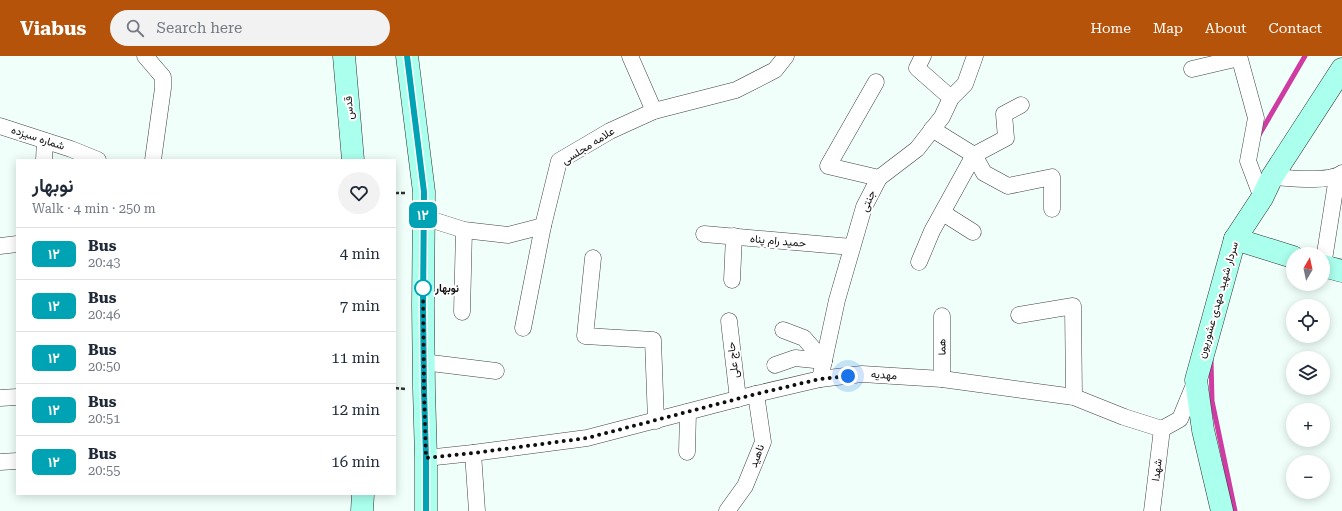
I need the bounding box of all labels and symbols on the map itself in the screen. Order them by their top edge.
street label: قدس [341,96,357,120]
street label: شماره سیزده [10,123,67,153]
street label: علامه مجلسی [559,124,617,167]
street label: جنتی [858,188,878,214]
line badge: ۱۲ [405,202,441,228]
street label: حمید رام پناه [749,232,807,251]
street label: سردار شهید مهدی عشوریون [1195,240,1241,360]
north arrow [1286,247,1330,291]
marker: نوبهار [414,279,432,297]
place label: نوبهار [434,282,459,295]
street label: هما [935,338,949,356]
street label: حاج علی [724,341,743,379]
your location [838,366,858,386]
street label: مهدیه [871,368,898,382]
street label: ناهید [747,443,767,469]
street label: شهدا [1149,458,1165,482]

